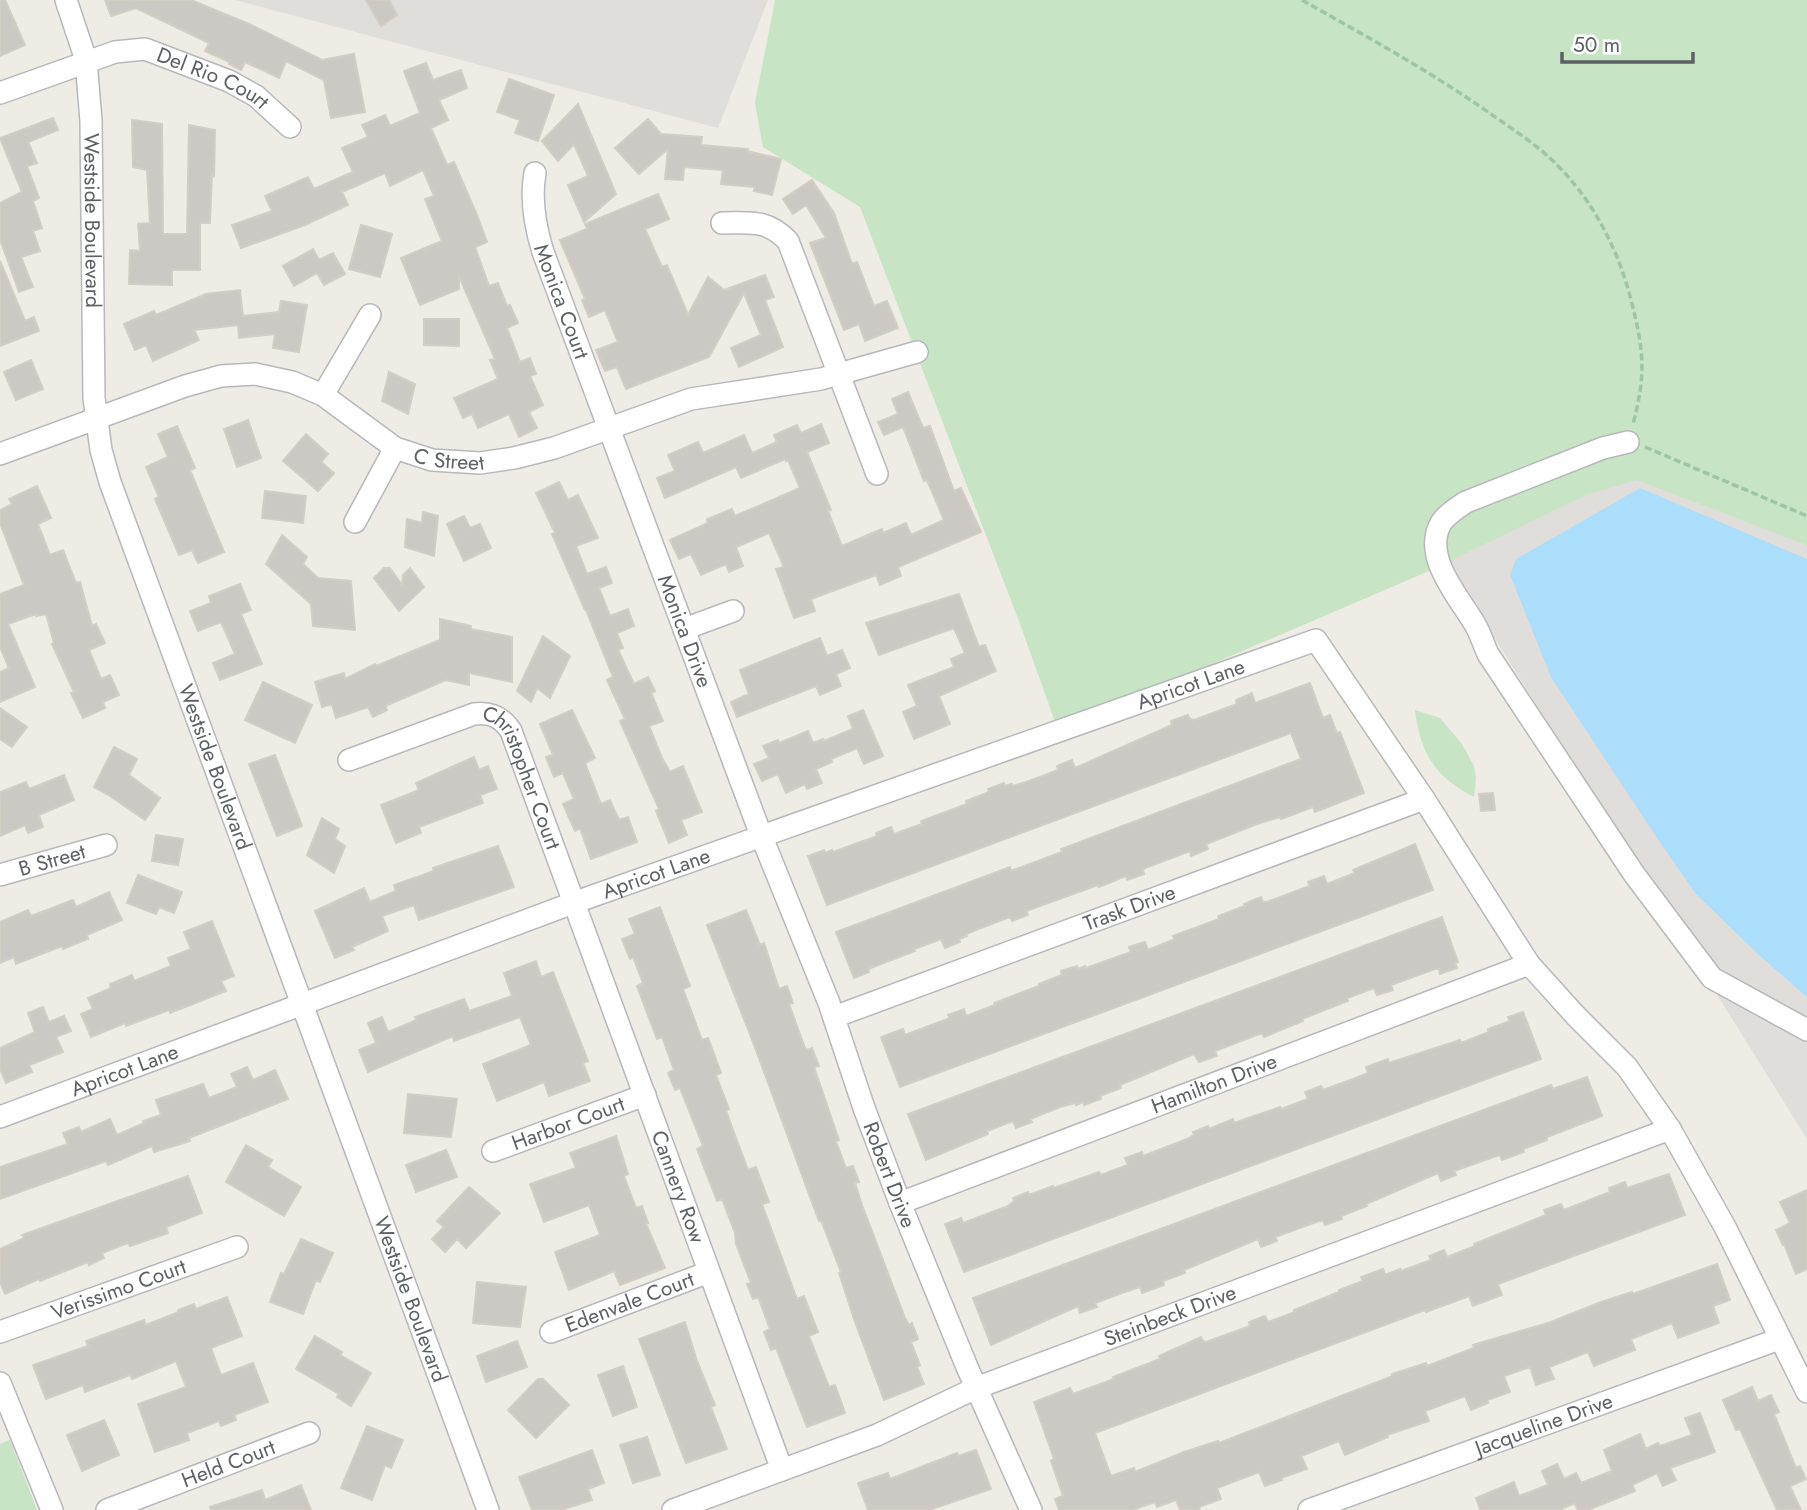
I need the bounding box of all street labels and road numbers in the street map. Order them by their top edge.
street label: Del Rio Court [152,40,276,116]
street label: Westside Boulevard [76,133,108,308]
street label: Monica Court [526,240,597,363]
street label: C Street [410,440,486,478]
street label: Monica Drive [650,571,720,692]
street label: Apricot Lane [1133,651,1249,717]
street label: Westside Boulevard [171,680,259,854]
street label: Christopher Court [479,698,568,854]
street label: B Street [15,837,89,884]
street label: Apricot Lane [598,840,715,906]
street label: Trask Drive [1079,877,1180,939]
street label: Apricot Lane [66,1037,183,1104]
street label: Hamilton Drive [1147,1046,1281,1121]
street label: Harbor Court [507,1089,629,1158]
street label: Robert Drive [856,1117,924,1232]
street label: Cannery Row [644,1126,713,1248]
street label: Westside Boulevard [366,1212,455,1386]
street label: Verissimo Court [47,1251,190,1327]
street label: Edenvale Court [561,1264,698,1340]
street label: Steinbeck Drive [1100,1277,1241,1354]
street label: Jacqueline Drive [1468,1386,1617,1464]
street label: Held Court [177,1432,280,1495]

